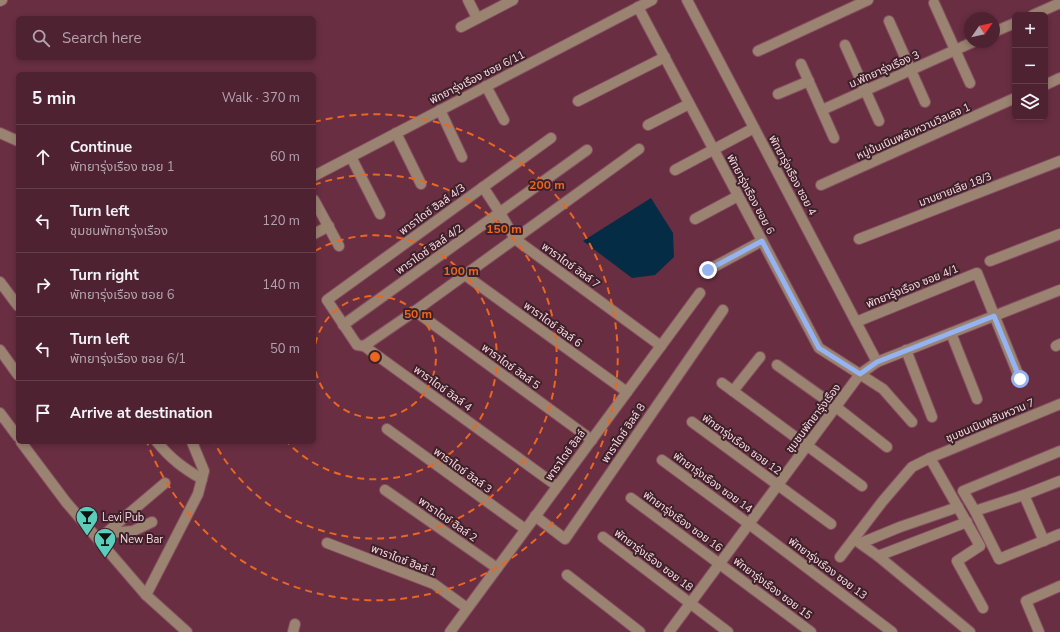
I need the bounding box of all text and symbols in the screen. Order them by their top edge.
north arrow [964,12,1000,48]
map controls [1012,12,1048,120]
button: + [1012,12,1048,48]
search box [16,16,316,60]
icon: search [30,27,52,49]
text: Search here [62,28,142,48]
street label: พัทยารุ่งเรือง ซอย 6/11 [427,47,527,108]
street label: ม.พัทยารุ่งเรือง 3 [846,47,922,92]
button: − [1012,48,1048,84]
button: layers [1012,84,1048,120]
text: 5 min [32,87,76,110]
text: Walk · 370 m [222,89,300,107]
street label: หมู่บ้นเนินพลับหวานวิลเลจ 1 [854,100,973,163]
street label: พัทยารุ่งเรือง ซอย 4 [765,133,820,218]
text: Continue [70,137,132,157]
icon: ahead [32,146,54,168]
text: 60 m [270,148,300,166]
street label: พัทยารุ่งเรือง ซอย 6 [723,152,778,237]
text: พัทยารุ่งเรือง ซอย 1 [70,158,175,176]
street label: มาบยายเลีย 18/3 [917,169,994,210]
text: 200 m [529,177,565,193]
street label: พาราไดซ์ ฮิลล์ 4/3 [396,180,469,239]
text: Turn left [70,201,129,221]
icon: left [32,210,54,232]
text: 120 m [262,212,300,230]
street label: พาราไดซ์ ฮิลล์ 4/2 [393,221,466,278]
text: 150 m [486,221,522,237]
text: ชุมชนพัทยารุ่งเรือง [70,222,168,240]
street label: พาราไดซ์ ฮิลล์ 7 [538,239,603,292]
route end [699,261,717,279]
street label: พัทยารุ่งเรือง ซอย 4/1 [864,261,961,312]
text: 100 m [443,263,479,279]
text: Turn right [70,265,139,285]
icon: right [32,274,54,296]
text: 140 m [262,276,300,294]
text: พัทยารุ่งเรือง ซอย 6 [70,286,175,304]
street label: พาราไดซ์ ฮิลล์ 6 [520,298,585,351]
text: 50 m [404,306,432,322]
text: Turn left [70,329,129,349]
icon: left [32,338,54,360]
text: 50 m [270,340,300,358]
street label: พาราไดซ์ ฮิลล์ 5 [478,340,543,393]
text: พัทยารุ่งเรือง ซอย 6/1 [70,350,186,368]
centre of rings [368,350,382,364]
street label: พาราไดซ์ ฮิลล์ 4 [410,362,475,415]
route start [1011,370,1029,388]
street label: ชุมชนพัทยารุ่งเรือง [782,381,844,456]
street label: ชุมชนเนินพลับหวาน 7 [943,395,1037,446]
street label: พาราไดซ์ ฮิลล์ 8 [598,400,649,466]
icon: arrive [32,402,54,424]
text: Arrive at destination [70,403,213,423]
street label: พัทยารุ่งเรือง ซอย 12 [699,410,785,478]
street label: พาราไดซ์ ฮิลล์ [542,427,589,484]
street label: พาราไดซ์ ฮิลล์ 3 [430,444,495,497]
street label: พัทยารุ่งเรือง ซอย 14 [670,448,756,517]
street label: พัทยารุ่งเรือง ซอย 16 [640,487,726,556]
street label: พาราไดซ์ ฮิลล์ 2 [415,493,480,545]
bar icon: Levi Pub [74,504,100,537]
place label: Levi Pub [102,510,144,525]
bar icon: New Bar [92,526,118,559]
street label: พัทยารุ่งเรือง ซอย 18 [611,526,697,595]
place label: New Bar [120,532,163,547]
street label: พัทยารุ่งเรือง ซอย 13 [785,534,870,603]
street label: พาราไดซ์ ฮิลล์ 1 [369,541,439,580]
street label: พัทยารุ่งเรือง ซอย 15 [730,554,816,623]

